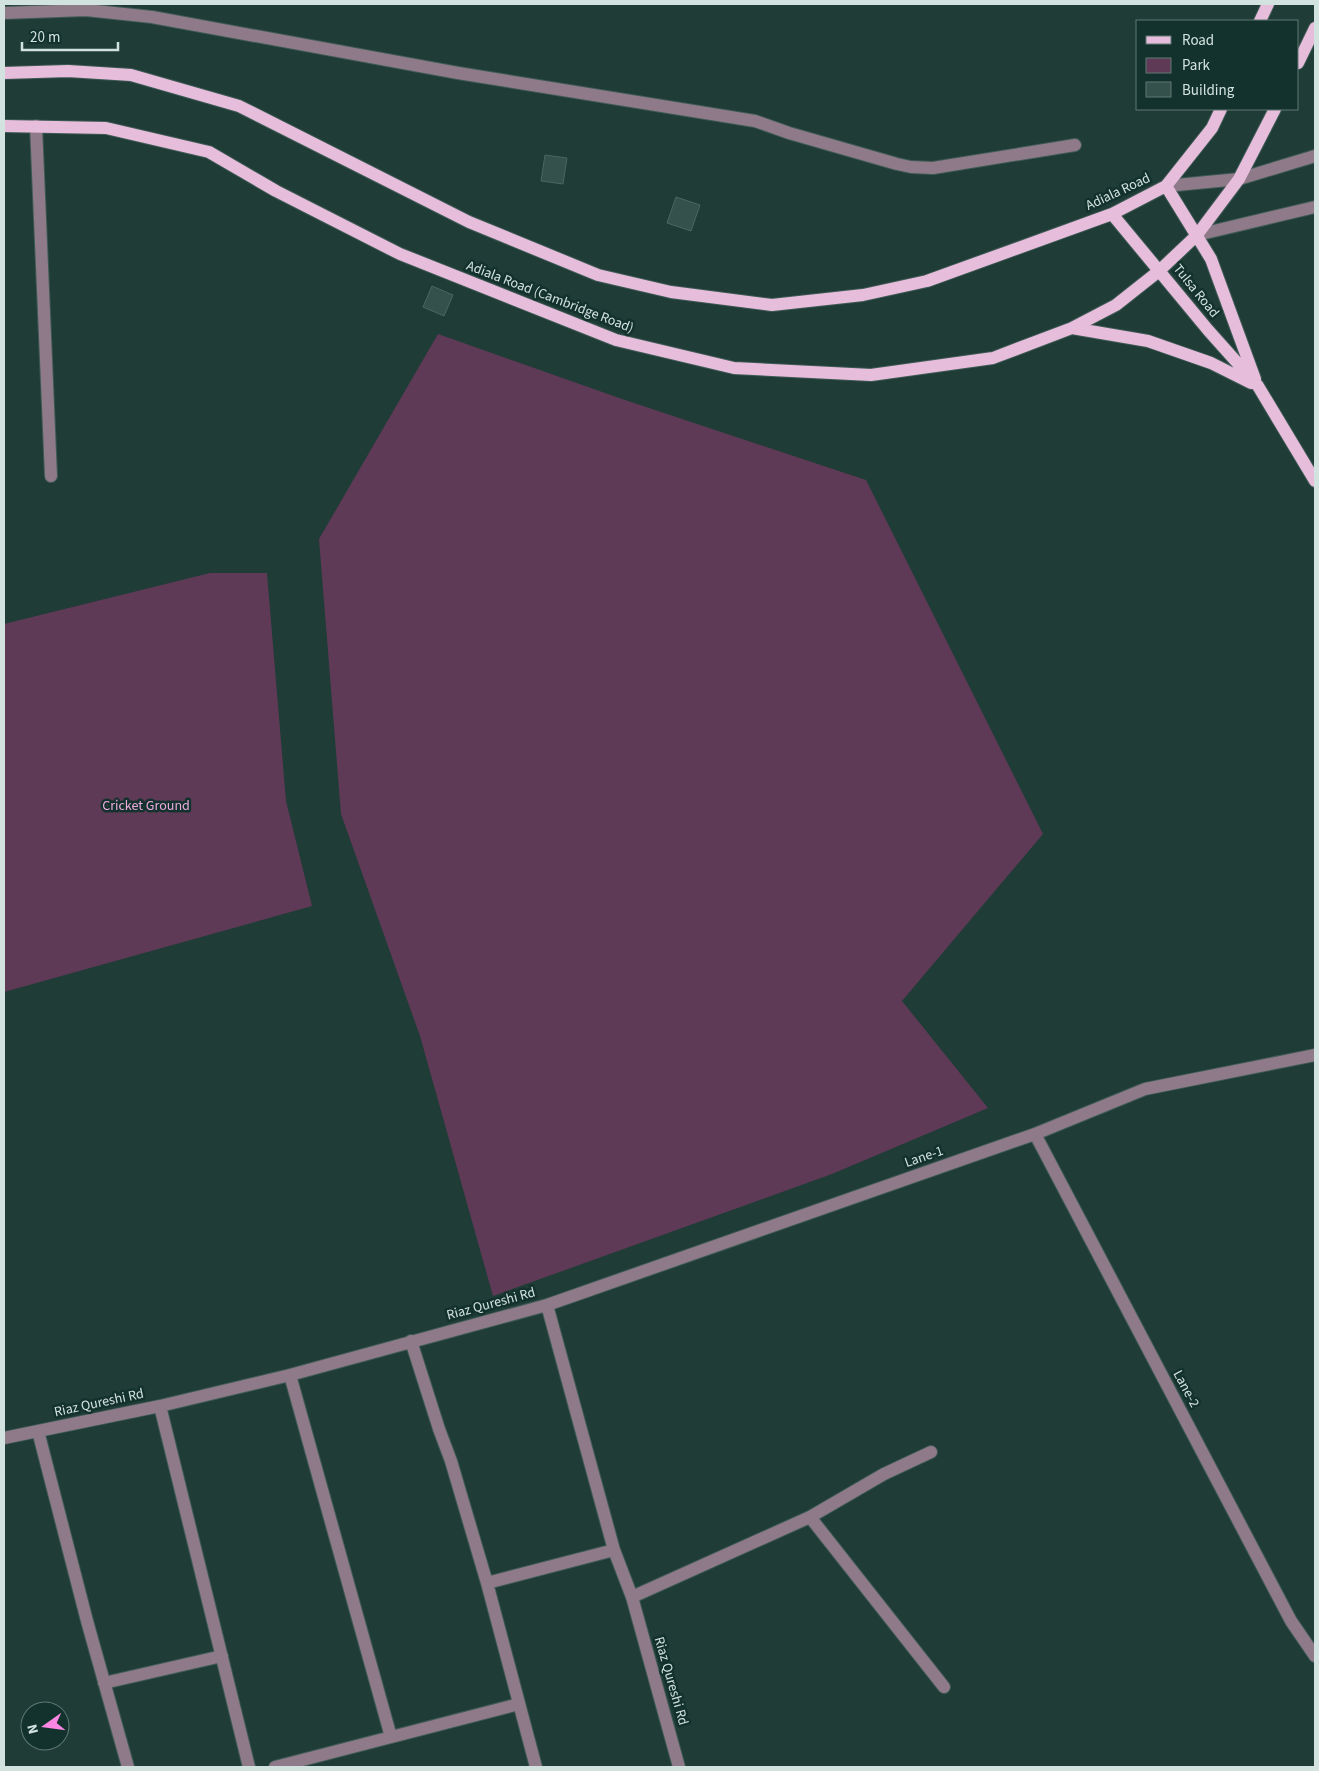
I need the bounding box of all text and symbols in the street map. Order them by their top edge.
scale bar [22,20,119,52]
legend [1136,20,1299,110]
text: 20 m [30,27,60,48]
text: Road [1182,30,1214,51]
text: Park [1182,55,1211,76]
text: Building [1182,80,1235,101]
street label: Adiala Road [1082,168,1154,216]
street label: Adiala Road (Cambridge Road) [463,256,637,338]
street label: Tulsa Road [1168,260,1224,322]
park label: Cricket Ground [102,796,190,816]
street label: Lane-1 [902,1141,946,1173]
street label: Riaz Qureshi Rd [444,1283,538,1325]
street label: Lane-2 [1168,1367,1204,1411]
street label: Riaz Qureshi Rd [52,1384,146,1422]
street label: Riaz Qureshi Rd [649,1634,693,1728]
north arrow [20,1701,70,1751]
text: N [23,1722,44,1736]

